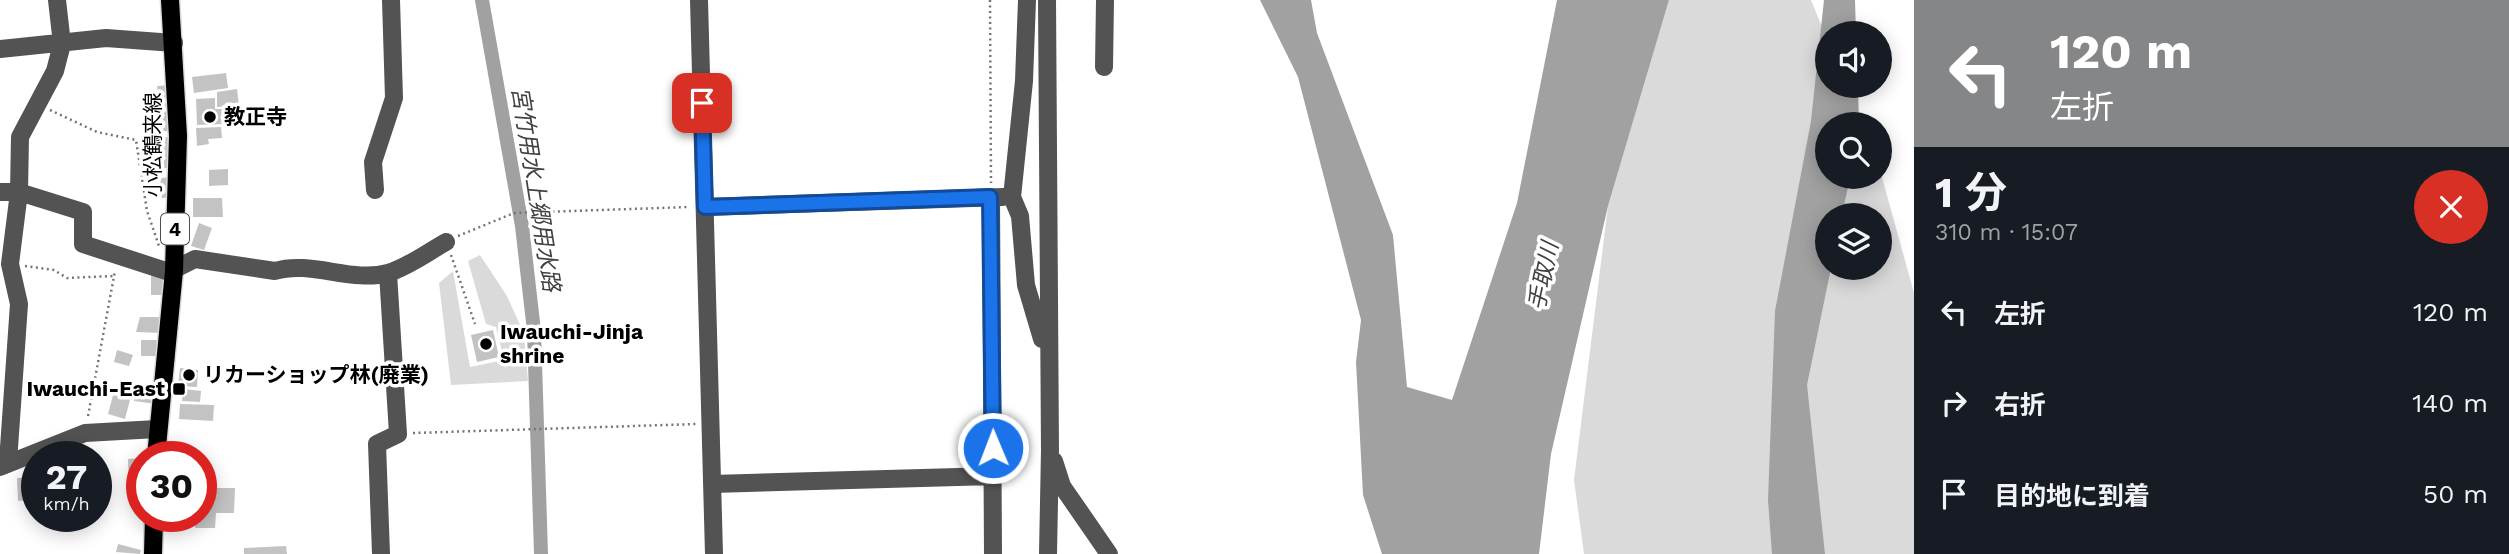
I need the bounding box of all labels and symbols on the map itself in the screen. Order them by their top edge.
pin [672,73,732,133]
water label: 宮竹用水上郷用水路 [506,85,565,295]
street label: 小松鶴来線 [140,93,165,198]
place label: 教正寺 [224,104,287,129]
marker: 教正寺 [202,109,218,125]
road number: 4 [161,214,189,244]
water label: 手取川 [1523,237,1564,313]
place label: Iwauchi-Jinja shrine [500,319,644,368]
marker: Iwauchi-Jinja shrine [478,336,494,352]
place label: リカーショップ林(廃業) [203,362,429,387]
marker: リカーショップ林(廃業) [181,367,197,383]
place label: Iwauchi-East [26,376,165,401]
marker: Iwauchi-East [171,381,187,397]
position arrow [956,411,1030,485]
speed limit sign: 30 [126,441,217,532]

